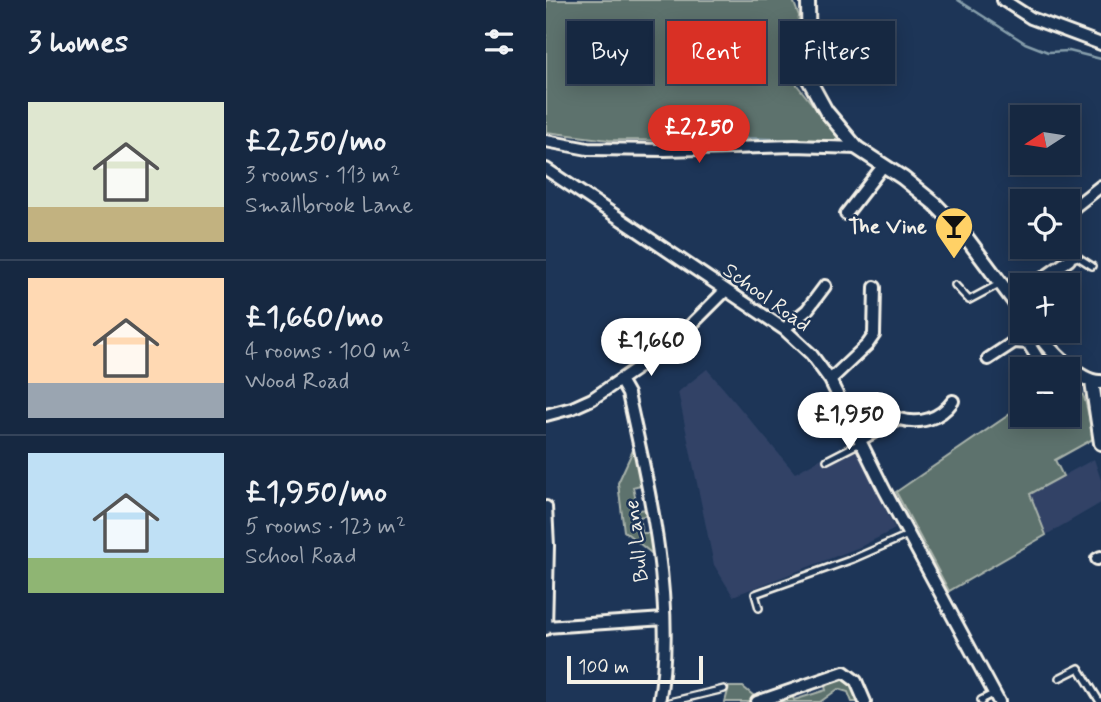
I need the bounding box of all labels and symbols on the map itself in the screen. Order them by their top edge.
north arrow [1010,105,1080,175]
pin: £2,250 [642,106,756,165]
bar icon: The Vine [933,205,975,260]
place label: The Vine [848,213,927,241]
street label: School Road [717,257,816,339]
pin: £1,660 [594,318,708,378]
pin: £1,950 [792,392,906,452]
street label: Bull Lane [618,498,656,584]
scale bar [567,653,704,685]

